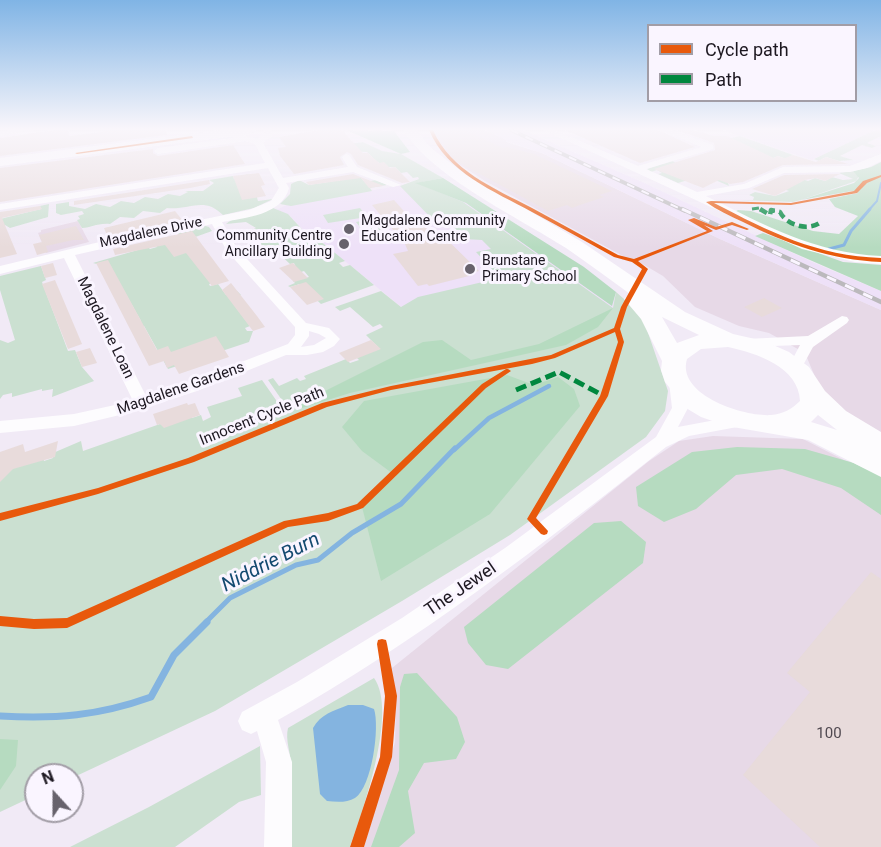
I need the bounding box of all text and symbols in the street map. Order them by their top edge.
legend [647,24,857,102]
text: Cycle path [705,39,789,60]
text: Path [705,69,742,90]
place label: Magdalene Community Education Centre [361,213,505,246]
street label: Magdalene Drive [98,214,204,252]
marker: Magdalene Community Education Centre [342,222,356,236]
place label: Community Centre Ancillary Building [216,228,332,260]
marker: Community Centre Ancillary Building [337,237,351,251]
place label: Brunstane Primary School [482,253,577,286]
marker: Brunstane Primary School [463,262,477,276]
street label: Magdalene Loan [73,274,137,382]
street label: Magdalene Gardens [115,359,247,419]
street label: Innocent Cycle Path [197,384,327,450]
water label: Niddrie Burn [218,528,324,598]
street label: The Jewel [421,558,501,622]
house number: 100 [816,725,842,743]
north arrow [24,763,84,823]
text: N [39,767,57,788]

